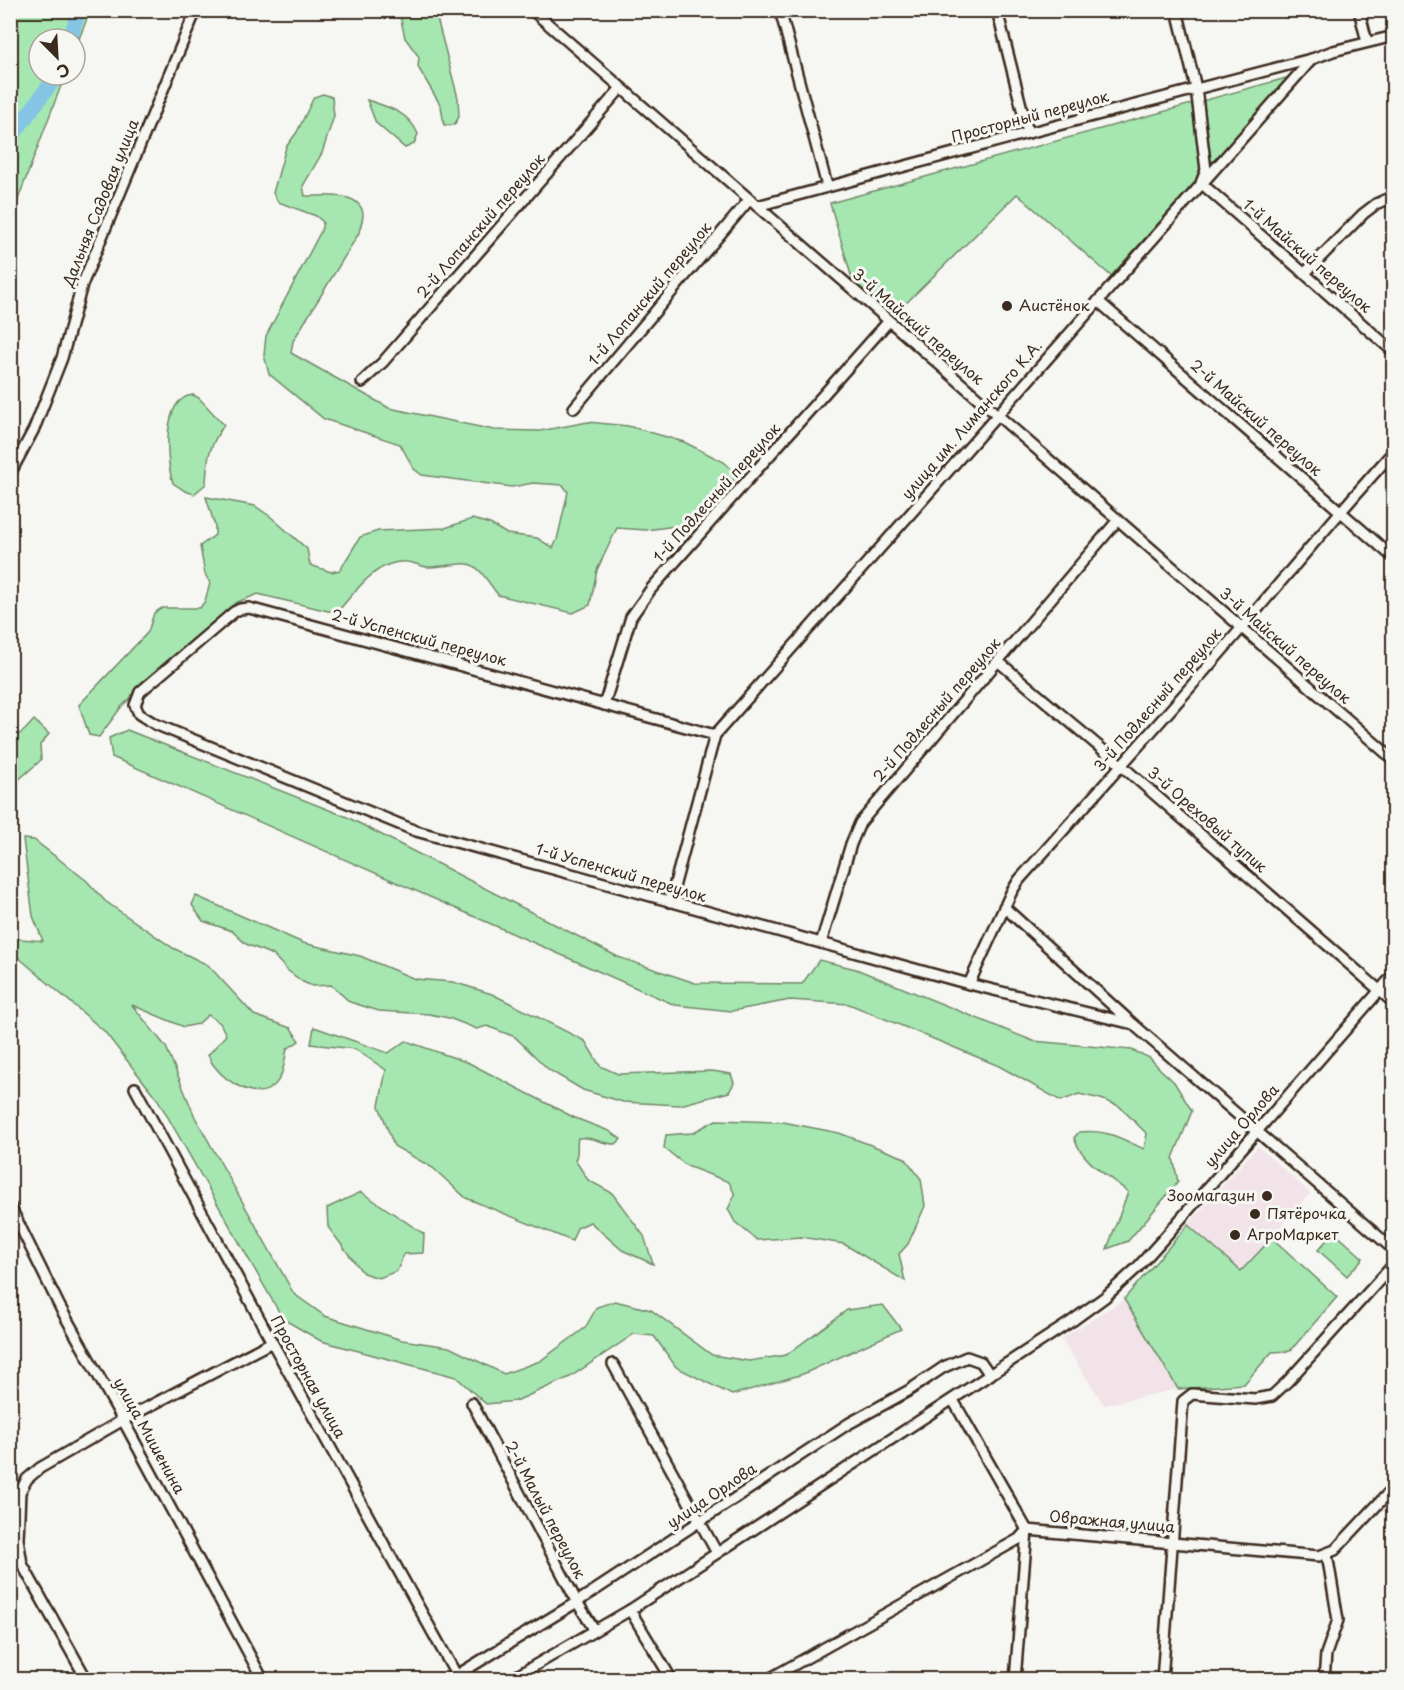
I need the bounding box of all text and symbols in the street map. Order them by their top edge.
north arrow [27,27,87,87]
text: С [53,58,74,85]
street label: Просторный переулок [948,83,1111,148]
street label: Дальняя Садовая улица [55,115,144,291]
street label: 2-й Лопанский переулок [410,147,549,303]
street label: 1-й Майский переулок [1238,192,1378,317]
street label: 1-й Лопанский переулок [582,216,716,370]
street label: 3-й Майский переулок [848,262,990,390]
place label: Аистёнок [1019,293,1090,316]
marker: Аистёнок [1000,299,1014,313]
street label: улица им. Лиманского К.А. [895,334,1047,504]
street label: 2-й Майский переулок [1186,353,1328,481]
street label: 1-й Подлесный переулок [647,417,785,567]
street label: 3-й Майский переулок [1215,581,1357,709]
street label: 2-й Успенский переулок [329,602,510,671]
street label: 3-й Подлесный переулок [1088,622,1226,776]
street label: 2-й Подлесный переулок [867,632,1005,786]
street label: 3-й Ореховый тупик [1143,760,1273,877]
street label: 1-й Успенский переулок [533,836,710,907]
street label: улица Орлова [1198,1078,1284,1172]
place label: Зоомагазин [1167,1183,1255,1206]
marker: Зоомагазин [1260,1189,1274,1203]
place label: Пятёрочка [1267,1201,1347,1224]
marker: Пятёрочка [1248,1207,1262,1221]
place label: АгроМаркет [1247,1222,1339,1245]
marker: АгроМаркет [1228,1228,1242,1242]
street label: Просторная улица [266,1311,353,1442]
street label: улица Мишенина [109,1373,192,1498]
street label: 2-й Малый переулок [500,1436,592,1582]
street label: улица Орлова [662,1456,761,1533]
street label: Овражная улица [1048,1504,1177,1538]

